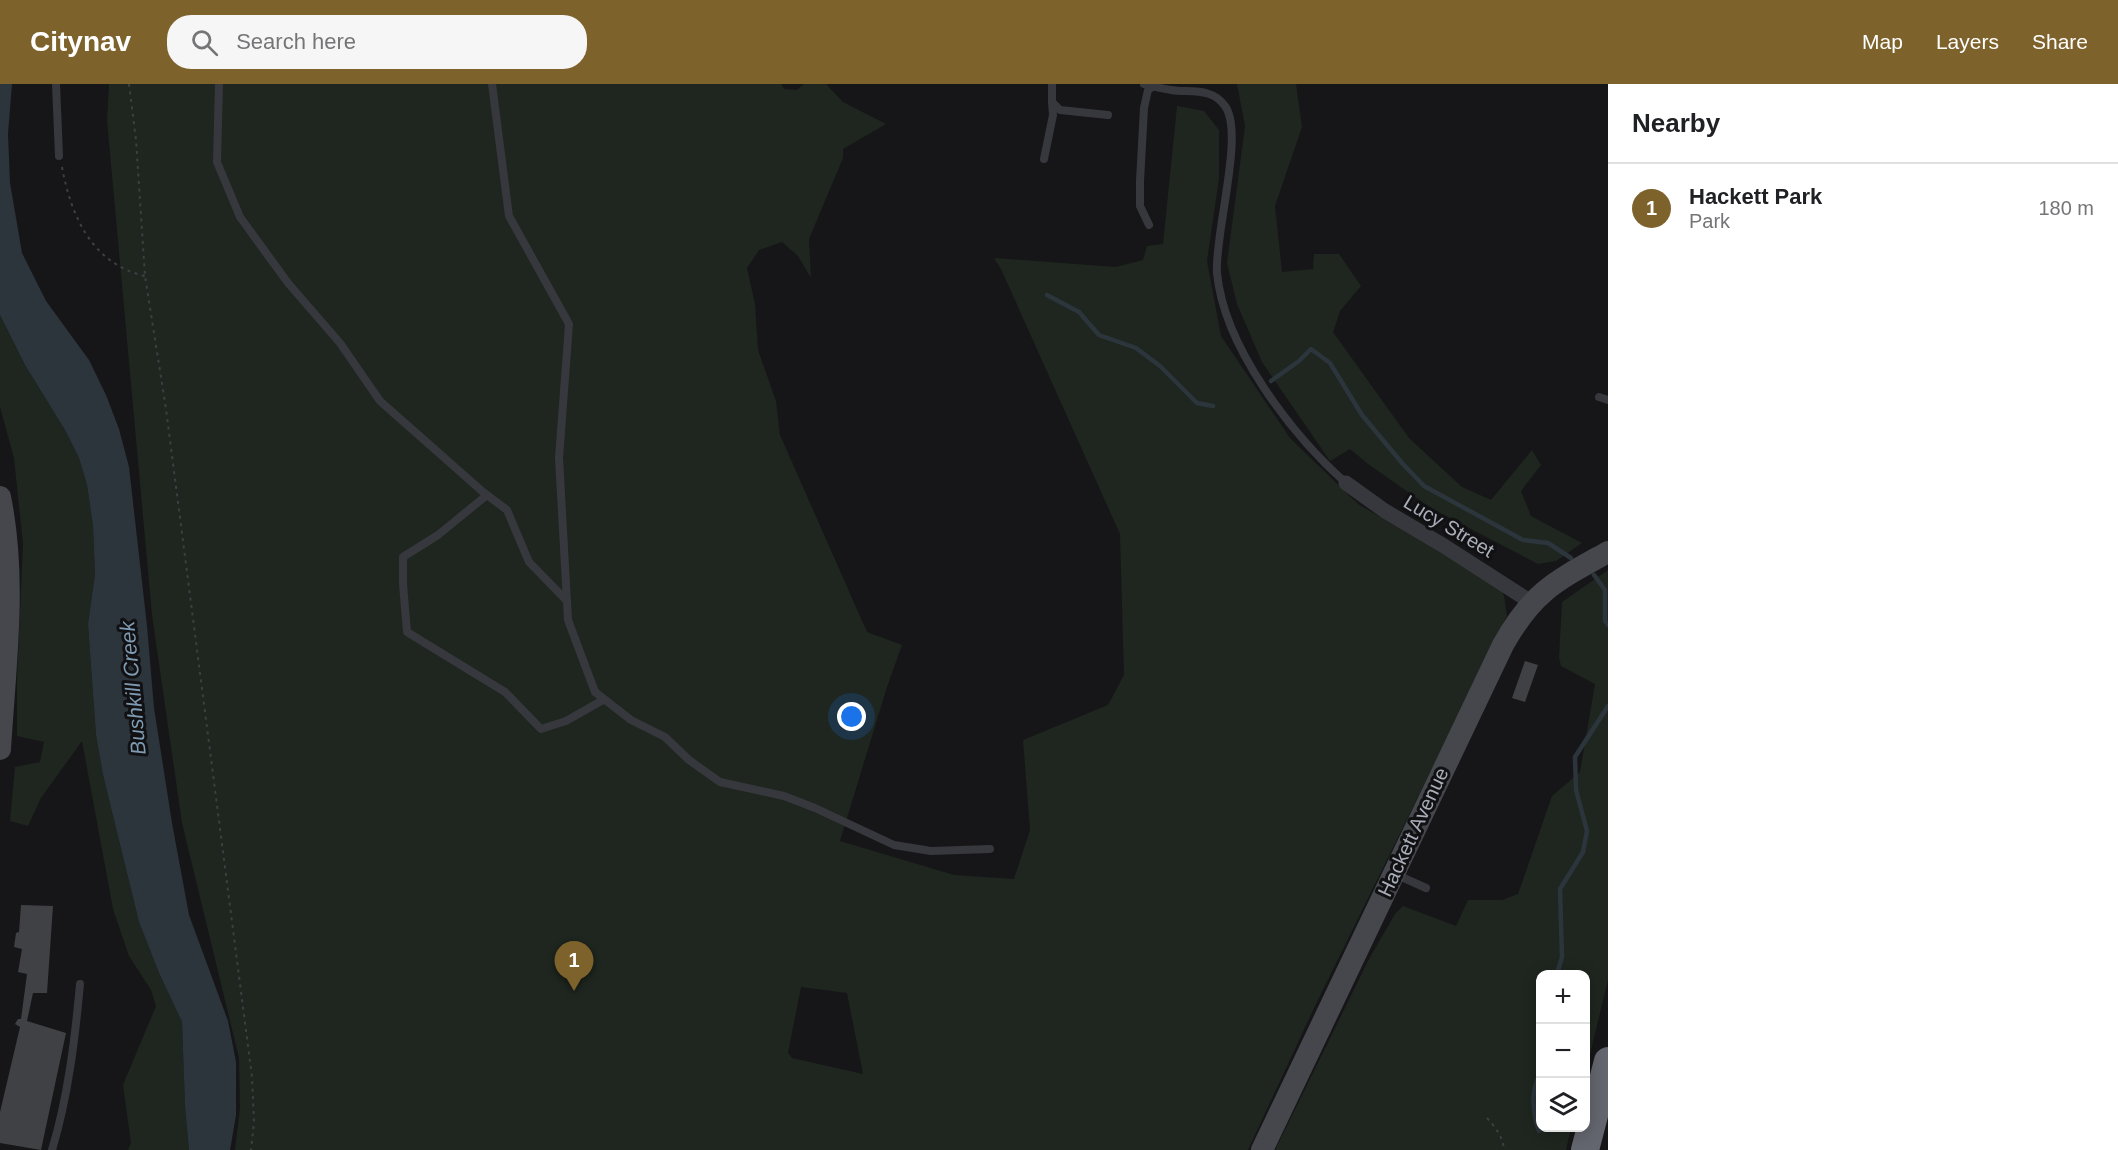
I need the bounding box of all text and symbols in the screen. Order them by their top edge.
search box [167,15,587,69]
text: Citynav [30,26,131,57]
icon: search [188,26,221,59]
text: Search here [236,29,356,54]
text: Map [1862,30,1903,53]
text: Layers [1936,30,1999,53]
text: Share [2032,30,2088,53]
text: Nearby [1632,108,1720,138]
text: Hackett Park [1689,184,1822,209]
text: 1 [1646,197,1657,219]
text: 180 m [2038,197,2094,219]
text: Park [1689,210,1730,232]
street label: Lucy Street [1400,491,1498,562]
water label: Bushkill Creek [115,619,150,756]
your location [837,702,866,731]
street label: Hackett Avenue [1374,764,1452,900]
pin: 1 [554,942,594,991]
map controls [1536,970,1590,1132]
button: + [1536,970,1590,1024]
button: − [1536,1024,1590,1078]
button: layers [1536,1078,1590,1132]

